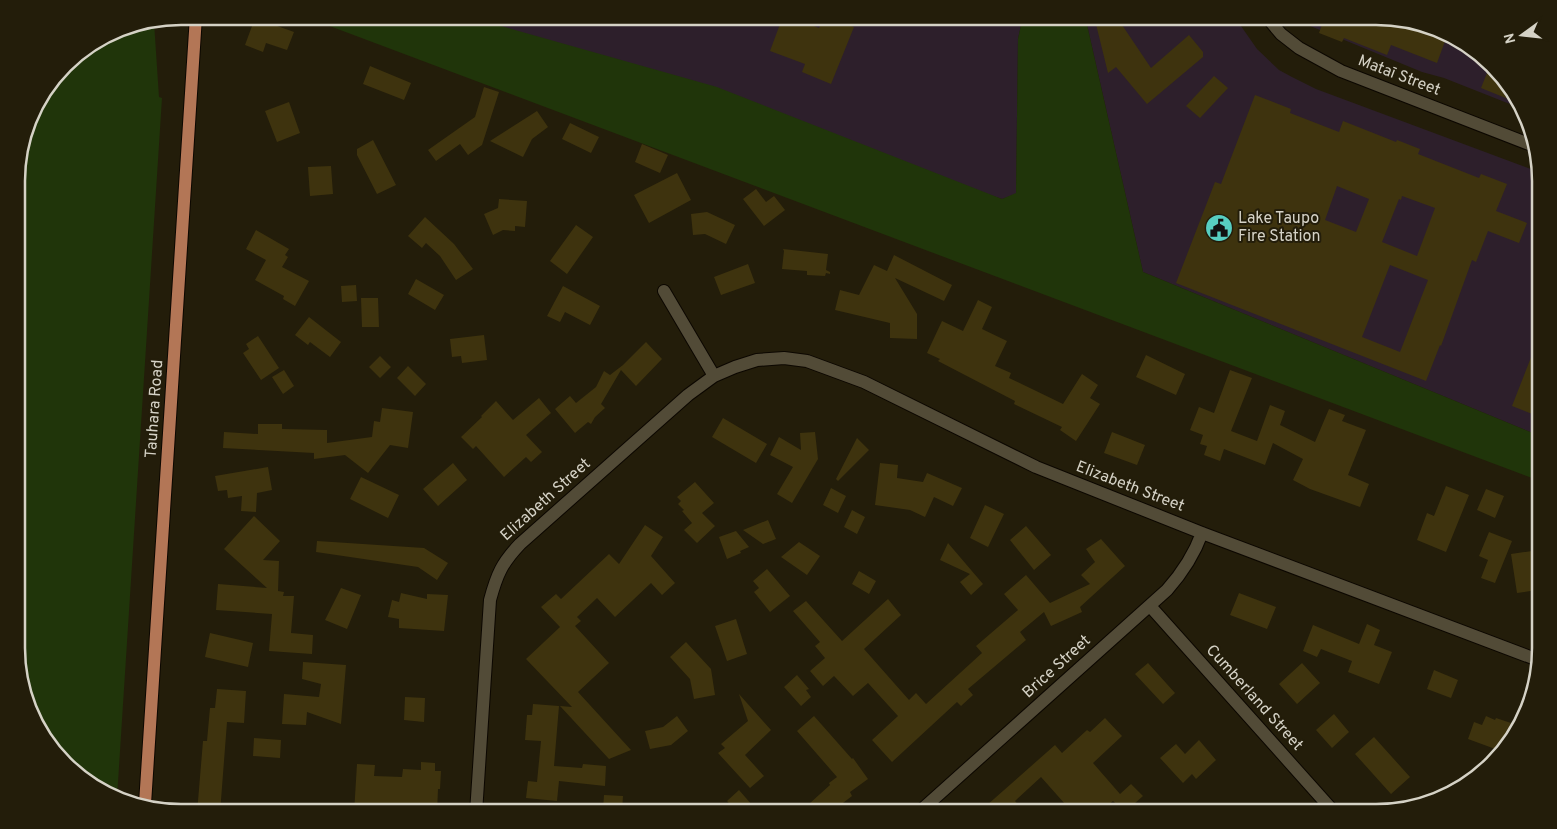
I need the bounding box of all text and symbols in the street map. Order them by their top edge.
north arrow [1497,10,1547,60]
text: N [1501,31,1520,45]
street label: Mataī Street [1355,51,1443,101]
place label: Lake Taupo Fire Station [1238,209,1320,247]
public building icon: Lake Taupo Fire Station [1204,213,1234,243]
street label: Tauhara Road [142,359,168,459]
street label: Elizabeth Street [497,454,595,546]
street label: Elizabeth Street [1073,457,1187,517]
street label: Brice Street [1019,631,1095,703]
street label: Cumberland Street [1201,641,1307,755]

